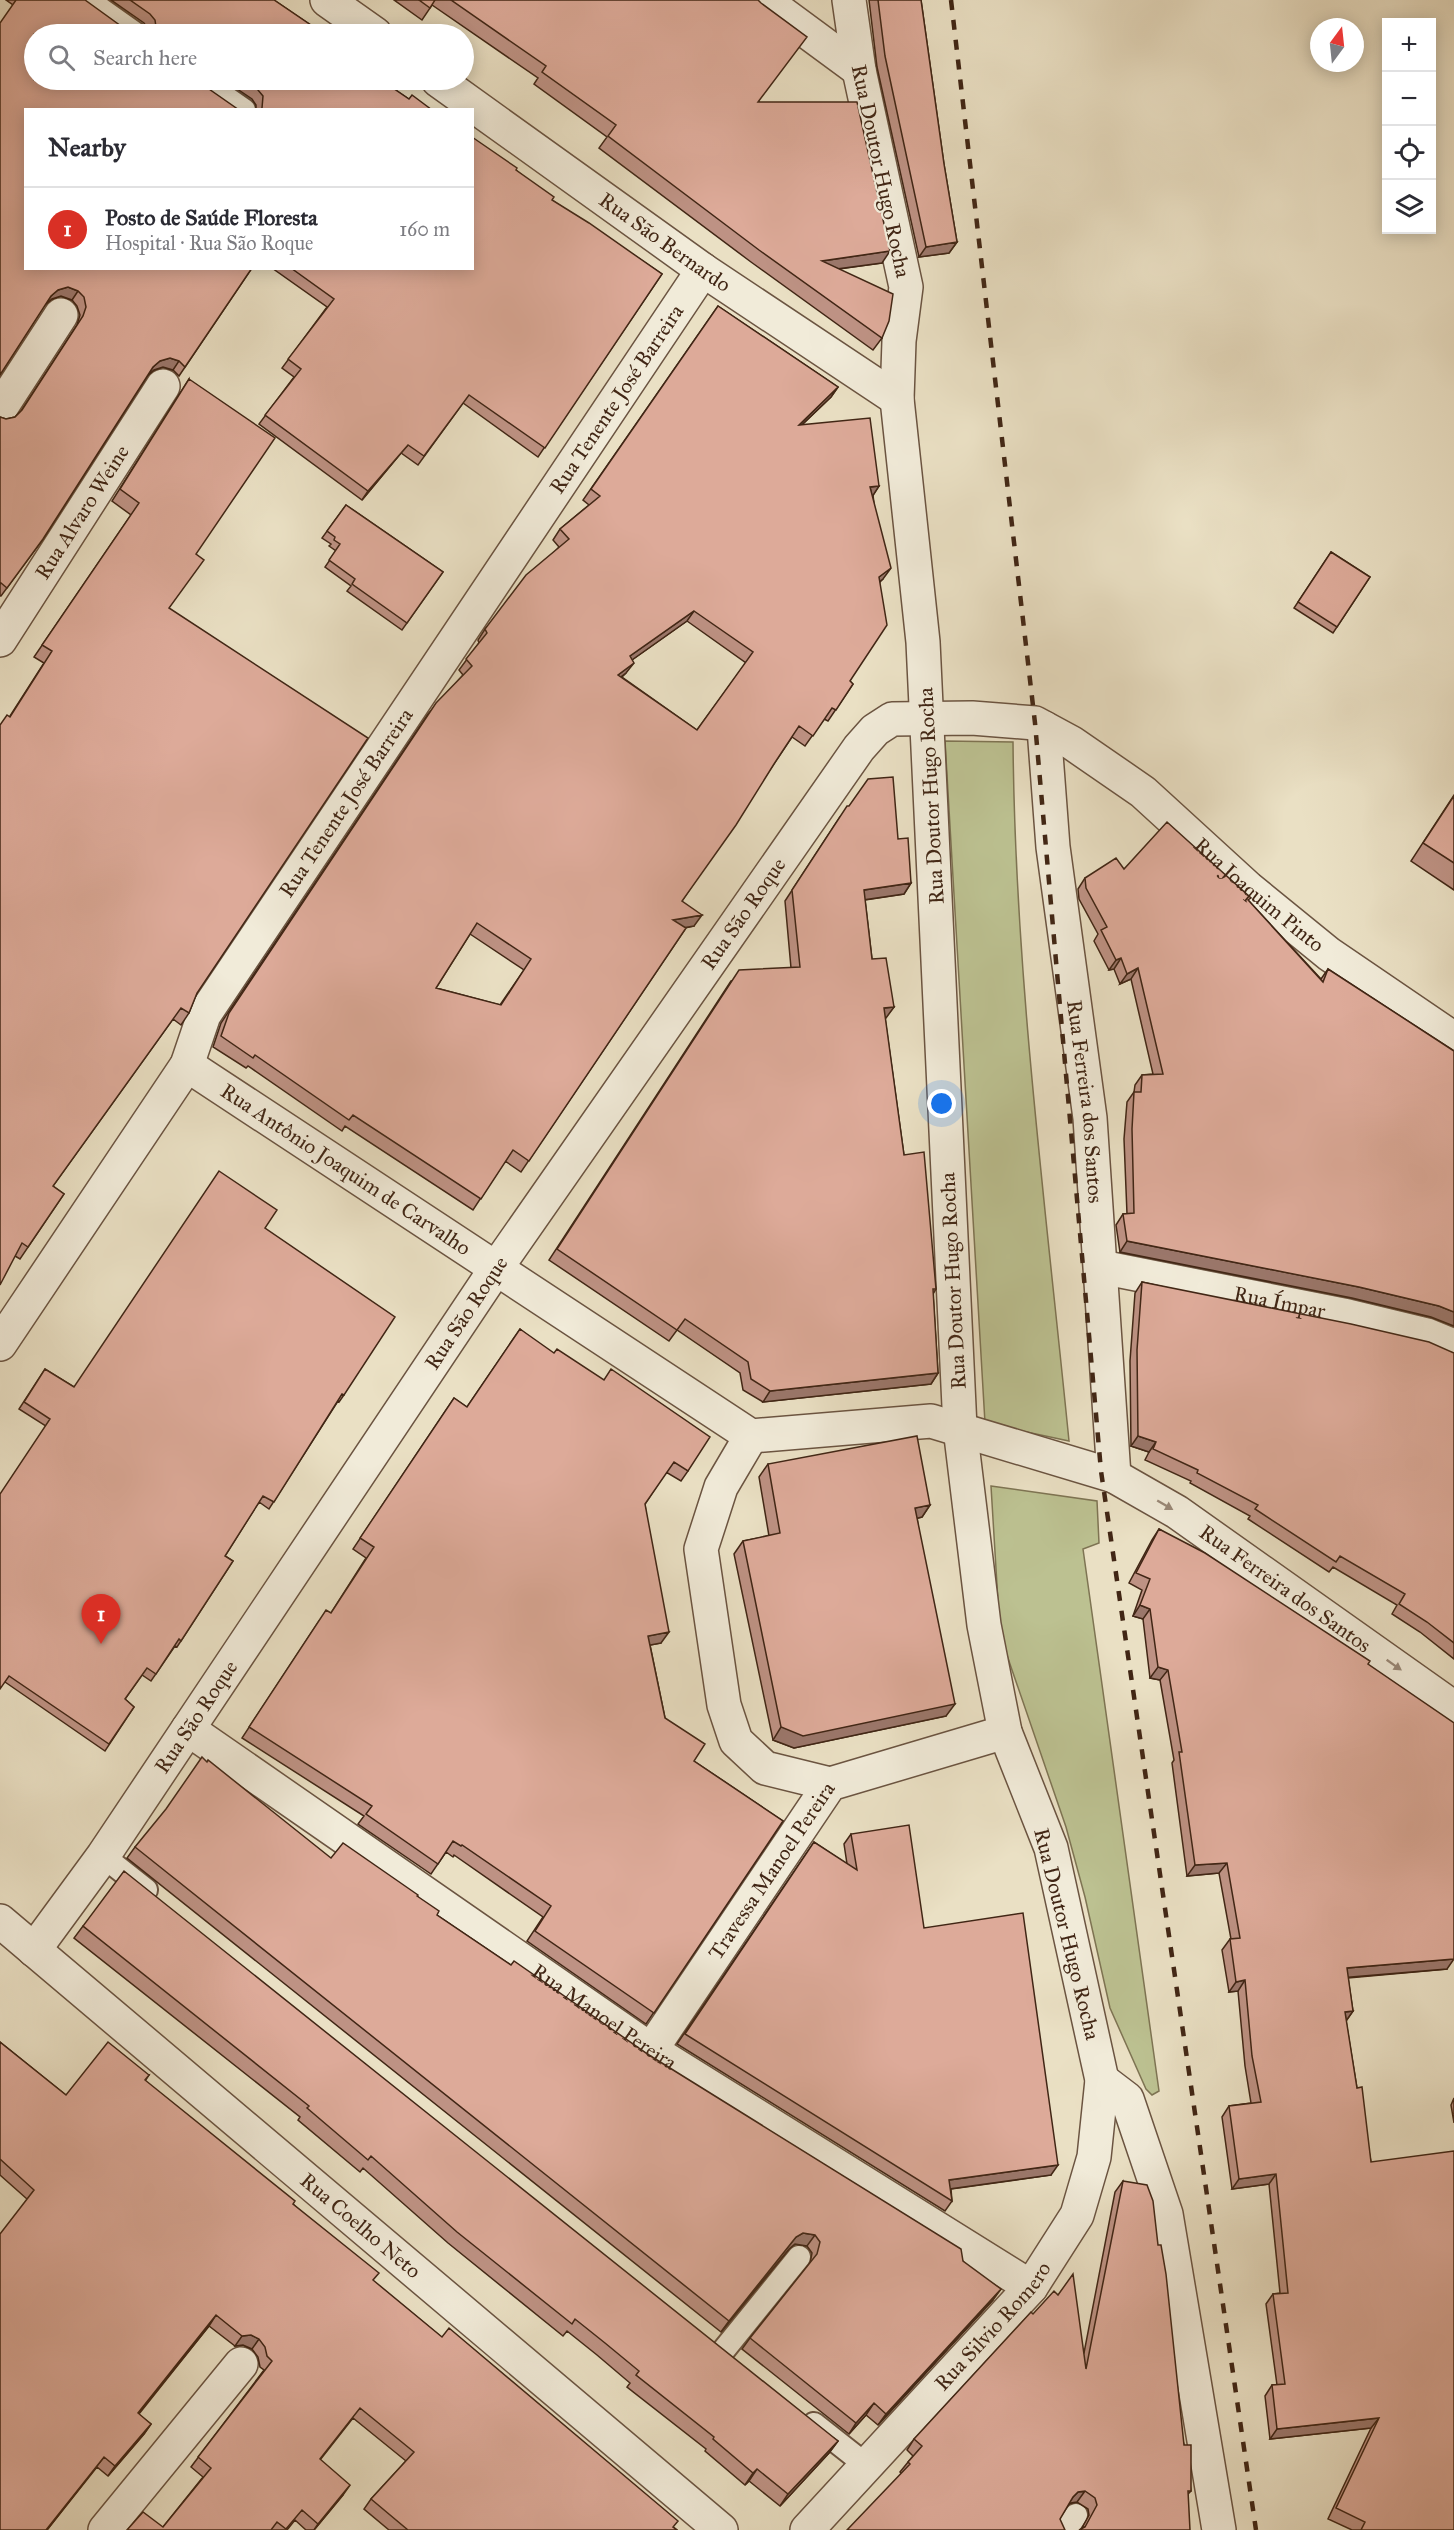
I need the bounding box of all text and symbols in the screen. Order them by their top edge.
north arrow [1310,18,1364,72]
map controls [1382,18,1436,234]
button: + [1382,18,1436,72]
search box [24,24,474,90]
icon: search [45,41,78,74]
text: Search here [93,44,197,71]
street label: Rua Doutor Hugo Rocha [846,62,916,280]
button: − [1382,72,1436,126]
button: locate [1382,126,1436,180]
text: Nearby [48,131,126,163]
button: layers [1382,180,1436,234]
street label: Rua São Bernardo [594,187,736,298]
text: Posto de Saúde Floresta [105,204,317,231]
text: 1 [64,217,71,241]
text: 160 m [399,217,450,241]
text: Hospital · Rua São Roque [105,231,313,255]
street label: Rua Tenente José Barreira [544,299,689,499]
street label: Rua Alvaro Weine [29,440,135,584]
street label: Rua Doutor Hugo Rocha [912,687,950,905]
street label: Rua Tenente José Barreira [273,703,419,902]
street label: Rua Joaquim Pinto [1188,832,1330,958]
street label: Rua São Roque [695,852,792,975]
street label: Rua Ferreira dos Santos [1061,998,1109,1204]
street label: Rua Antônio Joaquim de Carvalho [216,1078,476,1261]
your location [927,1089,956,1118]
street label: Rua Doutor Hugo Rocha [934,1172,972,1390]
street label: Rua São Roque [419,1251,514,1374]
street label: Rua Ímpar [1231,1281,1328,1324]
one-way arrow [1157,1500,1173,1511]
street label: Rua Ferreira dos Santos [1194,1519,1376,1658]
pin: 1 [82,1594,120,1644]
street label: Rua São Roque [149,1655,243,1778]
one-way arrow [1385,1659,1401,1671]
street label: Travessa Manoel Pereira [703,1777,841,1965]
street label: Rua Doutor Hugo Rocha [1028,1826,1106,2043]
street label: Rua Manoel Pereira [527,1958,681,2076]
street label: Rua Coelho Neto [295,2167,426,2284]
street label: Rua Silvio Romero [929,2257,1057,2396]

